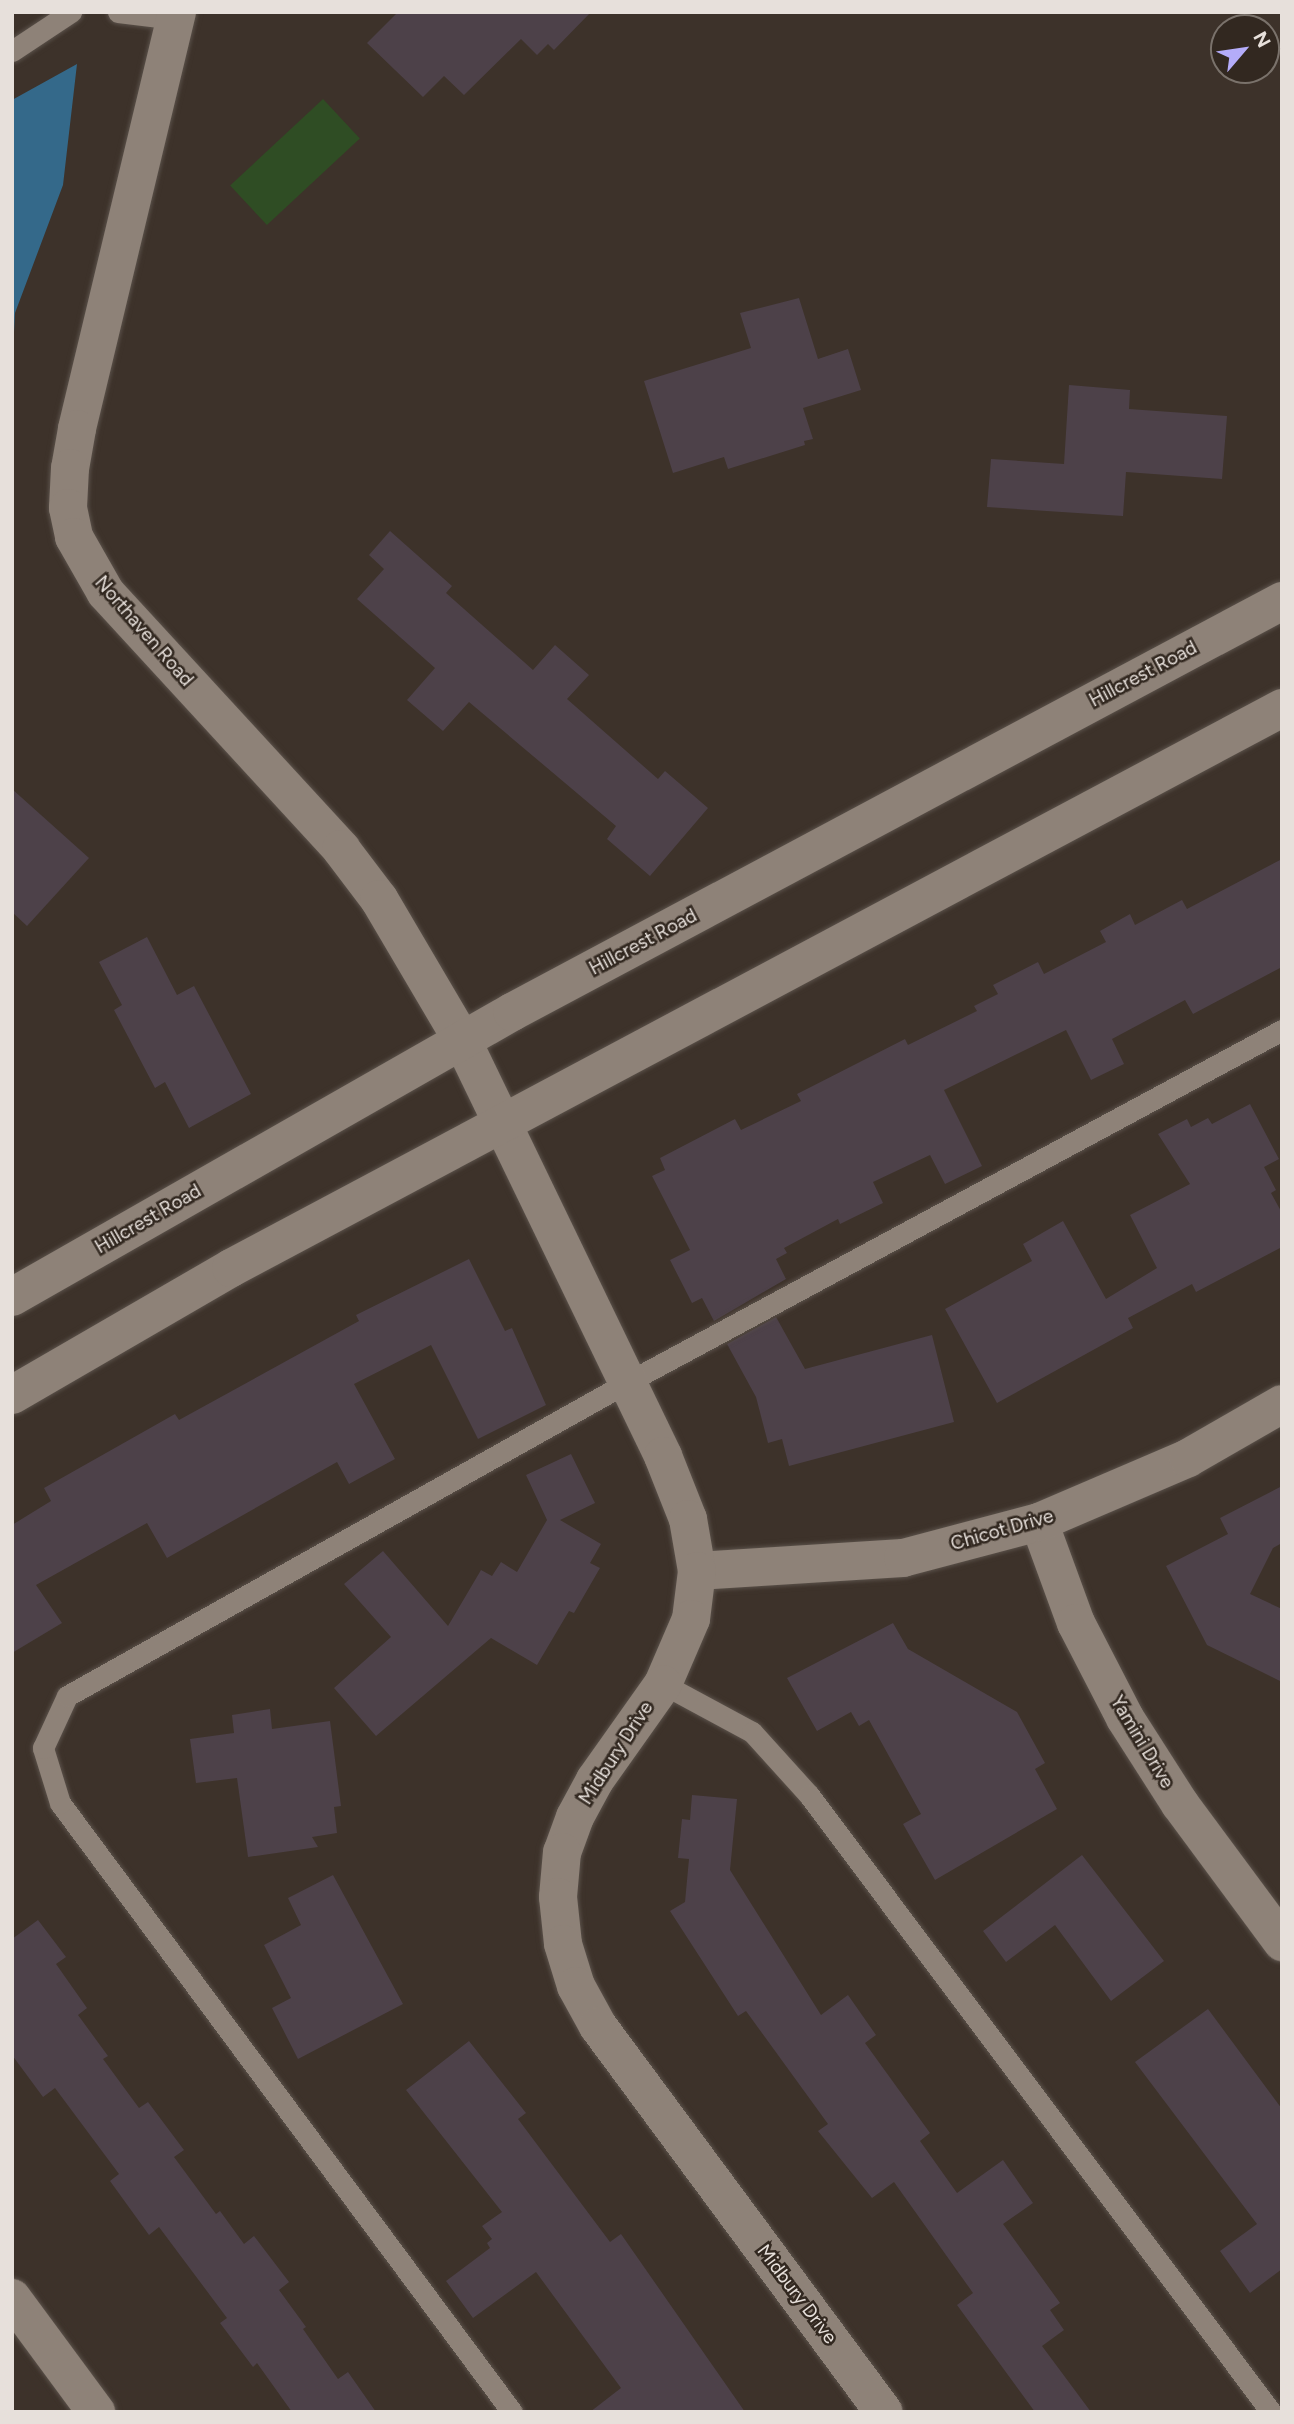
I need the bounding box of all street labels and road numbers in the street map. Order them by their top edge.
street label: Northaven Road [90,571,198,691]
street label: Hillcrest Road [1085,636,1201,712]
street label: Hillcrest Road [585,904,701,980]
street label: Hillcrest Road [91,1179,205,1259]
street label: Chicot Drive [948,1504,1056,1556]
street label: Yamini Drive [1105,1691,1179,1793]
street label: Midbury Drive [574,1697,658,1809]
street label: Midbury Drive [752,2240,842,2348]

